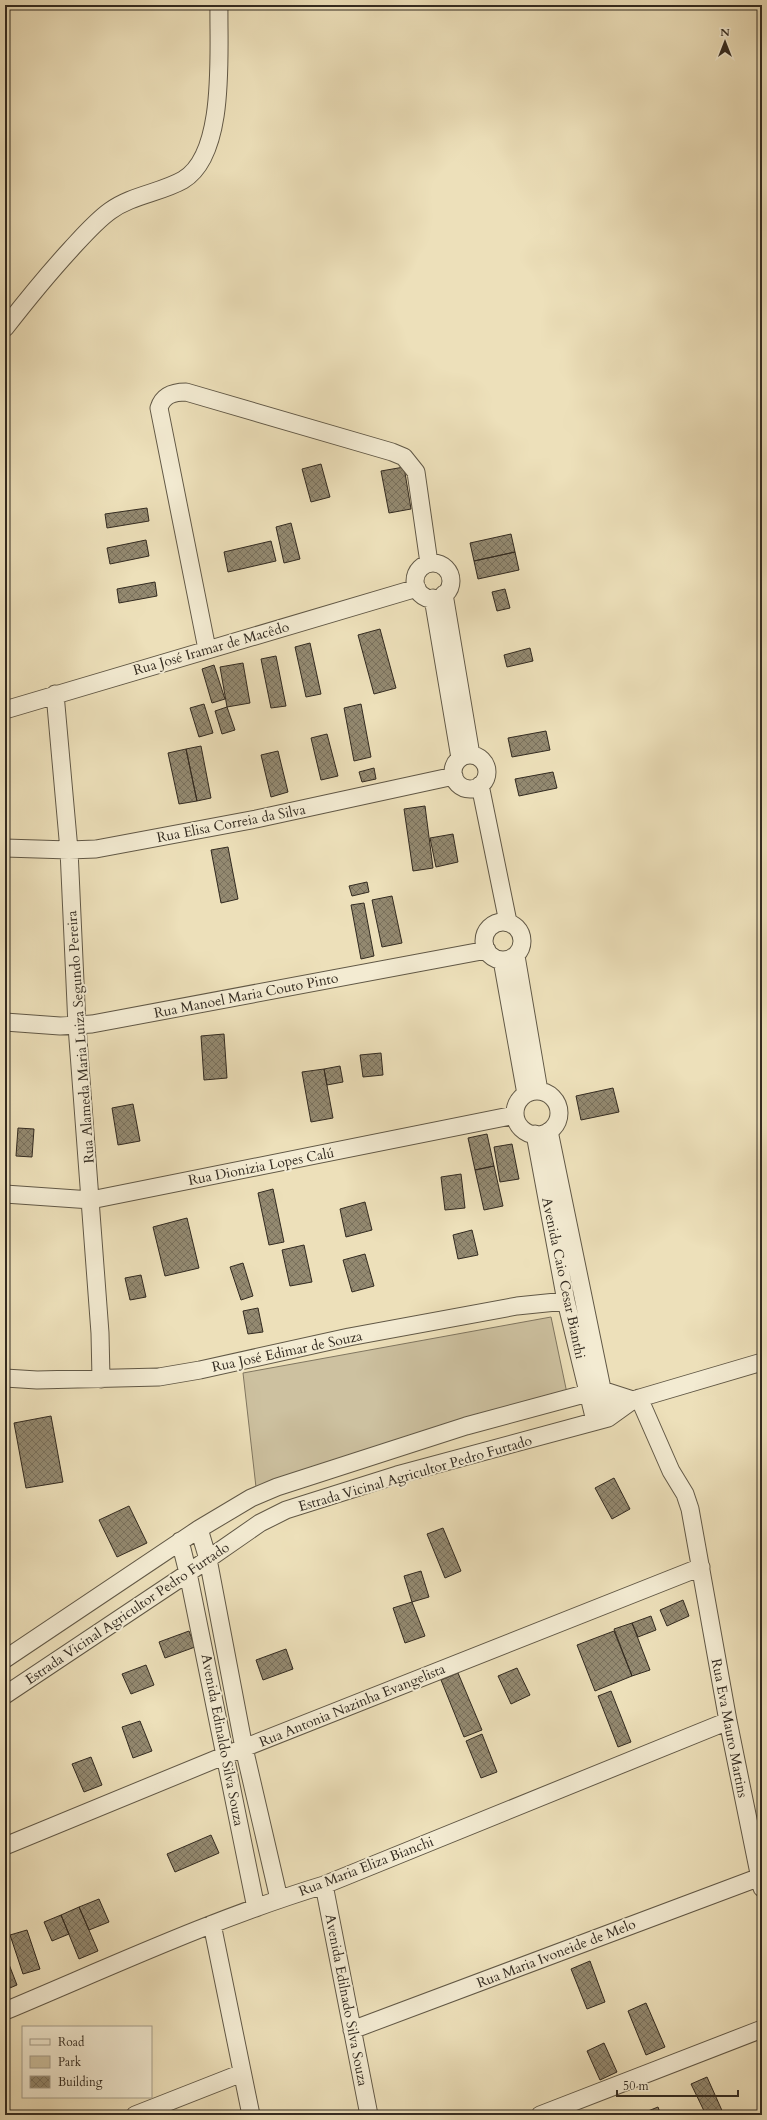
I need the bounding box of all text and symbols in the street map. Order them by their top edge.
north arrow [705,22,745,62]
text: N [720,25,730,40]
street label: Rua José Iramar de Macêdo [131,617,292,680]
street label: Rua Elisa Correia da Silva [155,800,307,847]
street label: Rua Alameda Maria Luiza Segundo Pereira [62,910,99,1164]
street label: Rua Manoel Maria Couto Pinto [152,968,340,1023]
street label: Rua Dionizia Lopes Calú [187,1143,336,1190]
street label: Avenida Caio Cesar Bianthi [537,1196,590,1361]
street label: Rua José Edimar de Souza [210,1326,364,1377]
street label: Estrada Vicinal Agricultor Pedro Furtado [296,1431,535,1516]
street label: Estrada Vicinal Agricultor Pedro Furtado [22,1538,233,1689]
street label: Avenida Edinaldo Silva Souza [196,1652,249,1828]
street label: Rua Eva Mauro Martins [707,1657,752,1800]
street label: Rua Antonia Nazinha Evangelista [256,1659,448,1752]
street label: Rua Maria Eliza Bianchi [296,1832,436,1901]
street label: Avenida Edilnado Silva Souza [320,1912,373,2088]
street label: Rua Maria Ivoneide de Melo [474,1914,639,1993]
legend [22,2026,152,2098]
text: Road [58,2034,85,2050]
text: Park [58,2054,82,2070]
scale bar [617,2072,738,2098]
text: Building [58,2074,103,2090]
text: 50 m [623,2078,650,2094]

